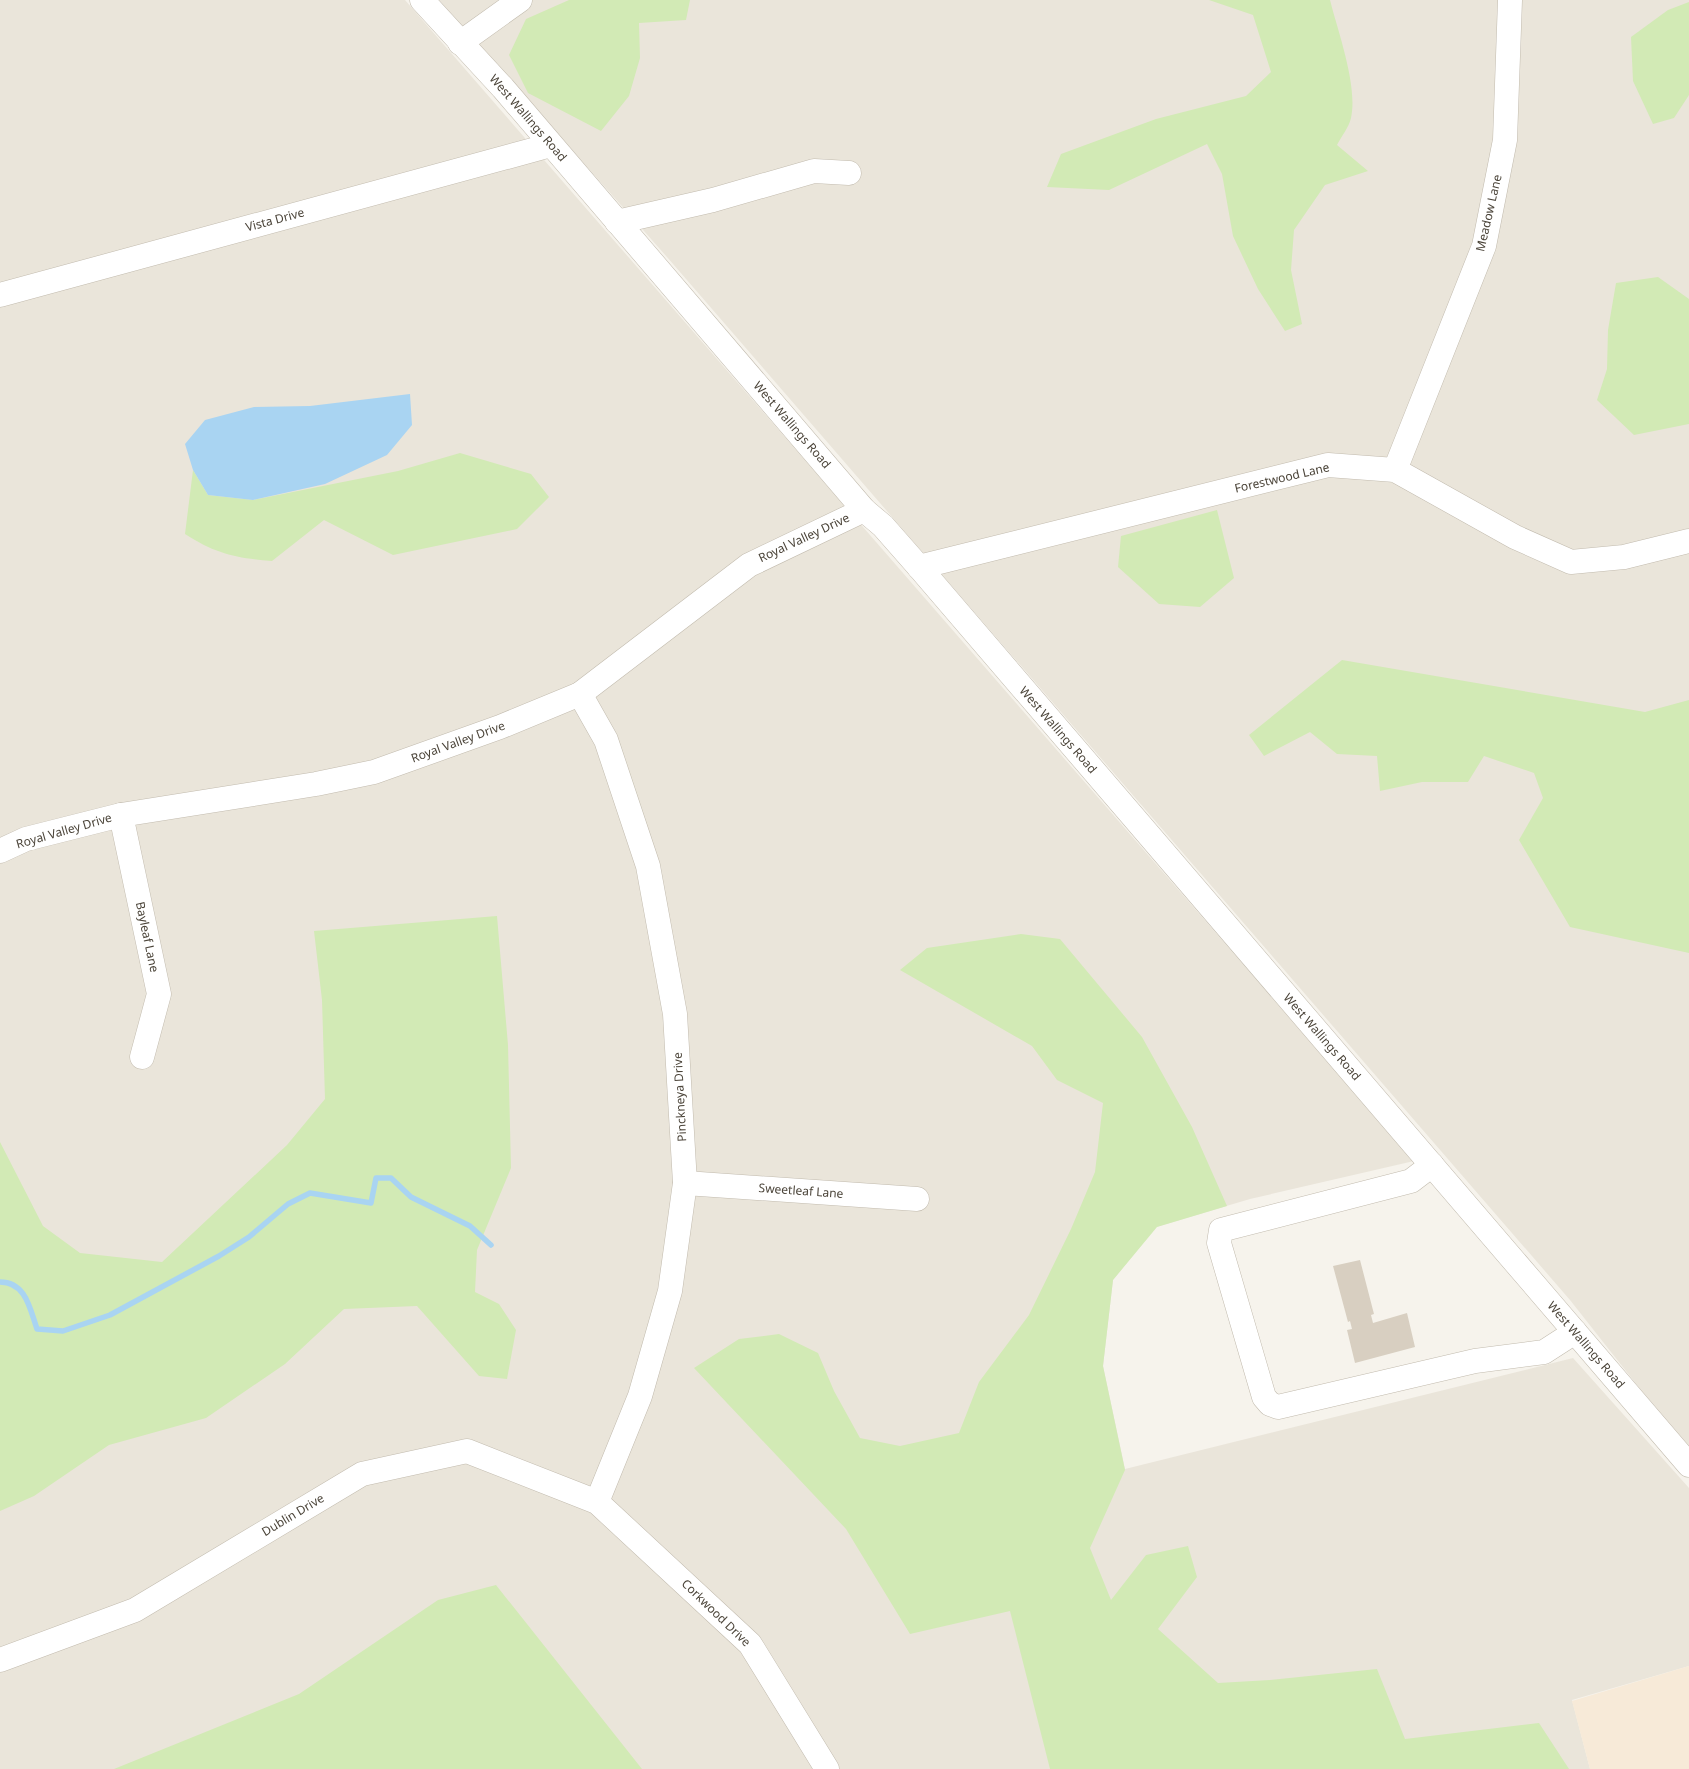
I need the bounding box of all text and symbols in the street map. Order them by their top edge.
street label: West Wallings Road [486,70,571,165]
street label: Meadow Lane [1471,172,1506,253]
street label: Vista Drive [244,203,306,235]
street label: West Wallings Road [750,377,835,472]
street label: Forestwood Lane [1233,458,1331,497]
street label: Royal Valley Drive [755,509,852,566]
street label: West Wallings Road [1016,682,1101,777]
street label: Royal Valley Drive [408,717,507,766]
street label: Royal Valley Drive [14,809,114,852]
street label: Bayleaf Lane [132,900,163,974]
street label: West Wallings Road [1280,989,1365,1084]
street label: Pinckneya Drive [669,1052,690,1142]
street label: Sweetleaf Lane [758,1179,844,1202]
street label: West Wallings Road [1544,1297,1629,1392]
street label: Dublin Drive [258,1489,327,1540]
street label: Corkwood Drive [678,1575,755,1650]

